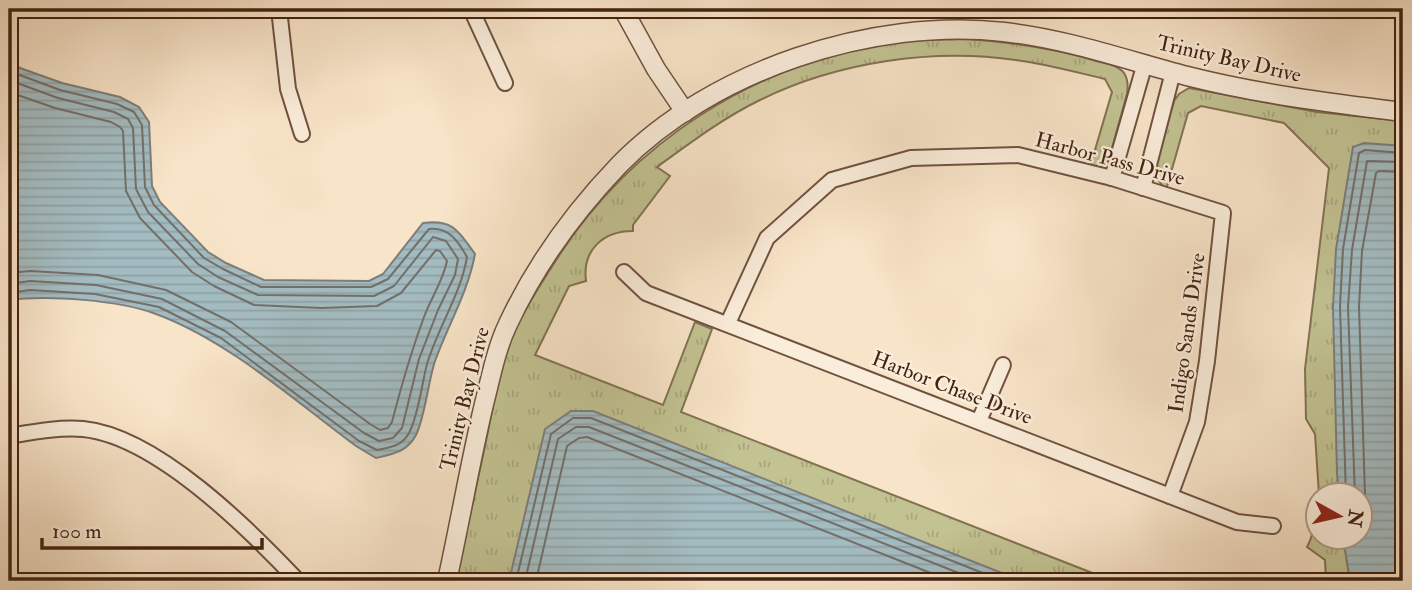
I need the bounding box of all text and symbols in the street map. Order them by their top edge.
street label: Trinity Bay Drive [1154,29,1304,89]
street label: Harbor Pass Drive [1032,126,1188,192]
street label: Indigo Sands Drive [1162,251,1212,415]
street label: Trinity Bay Drive [434,324,496,474]
street label: Harbor Chase Drive [868,345,1036,431]
north arrow [1304,482,1374,552]
scale bar [42,506,262,550]
text: N [1342,507,1368,529]
text: 100 m [52,518,102,545]

